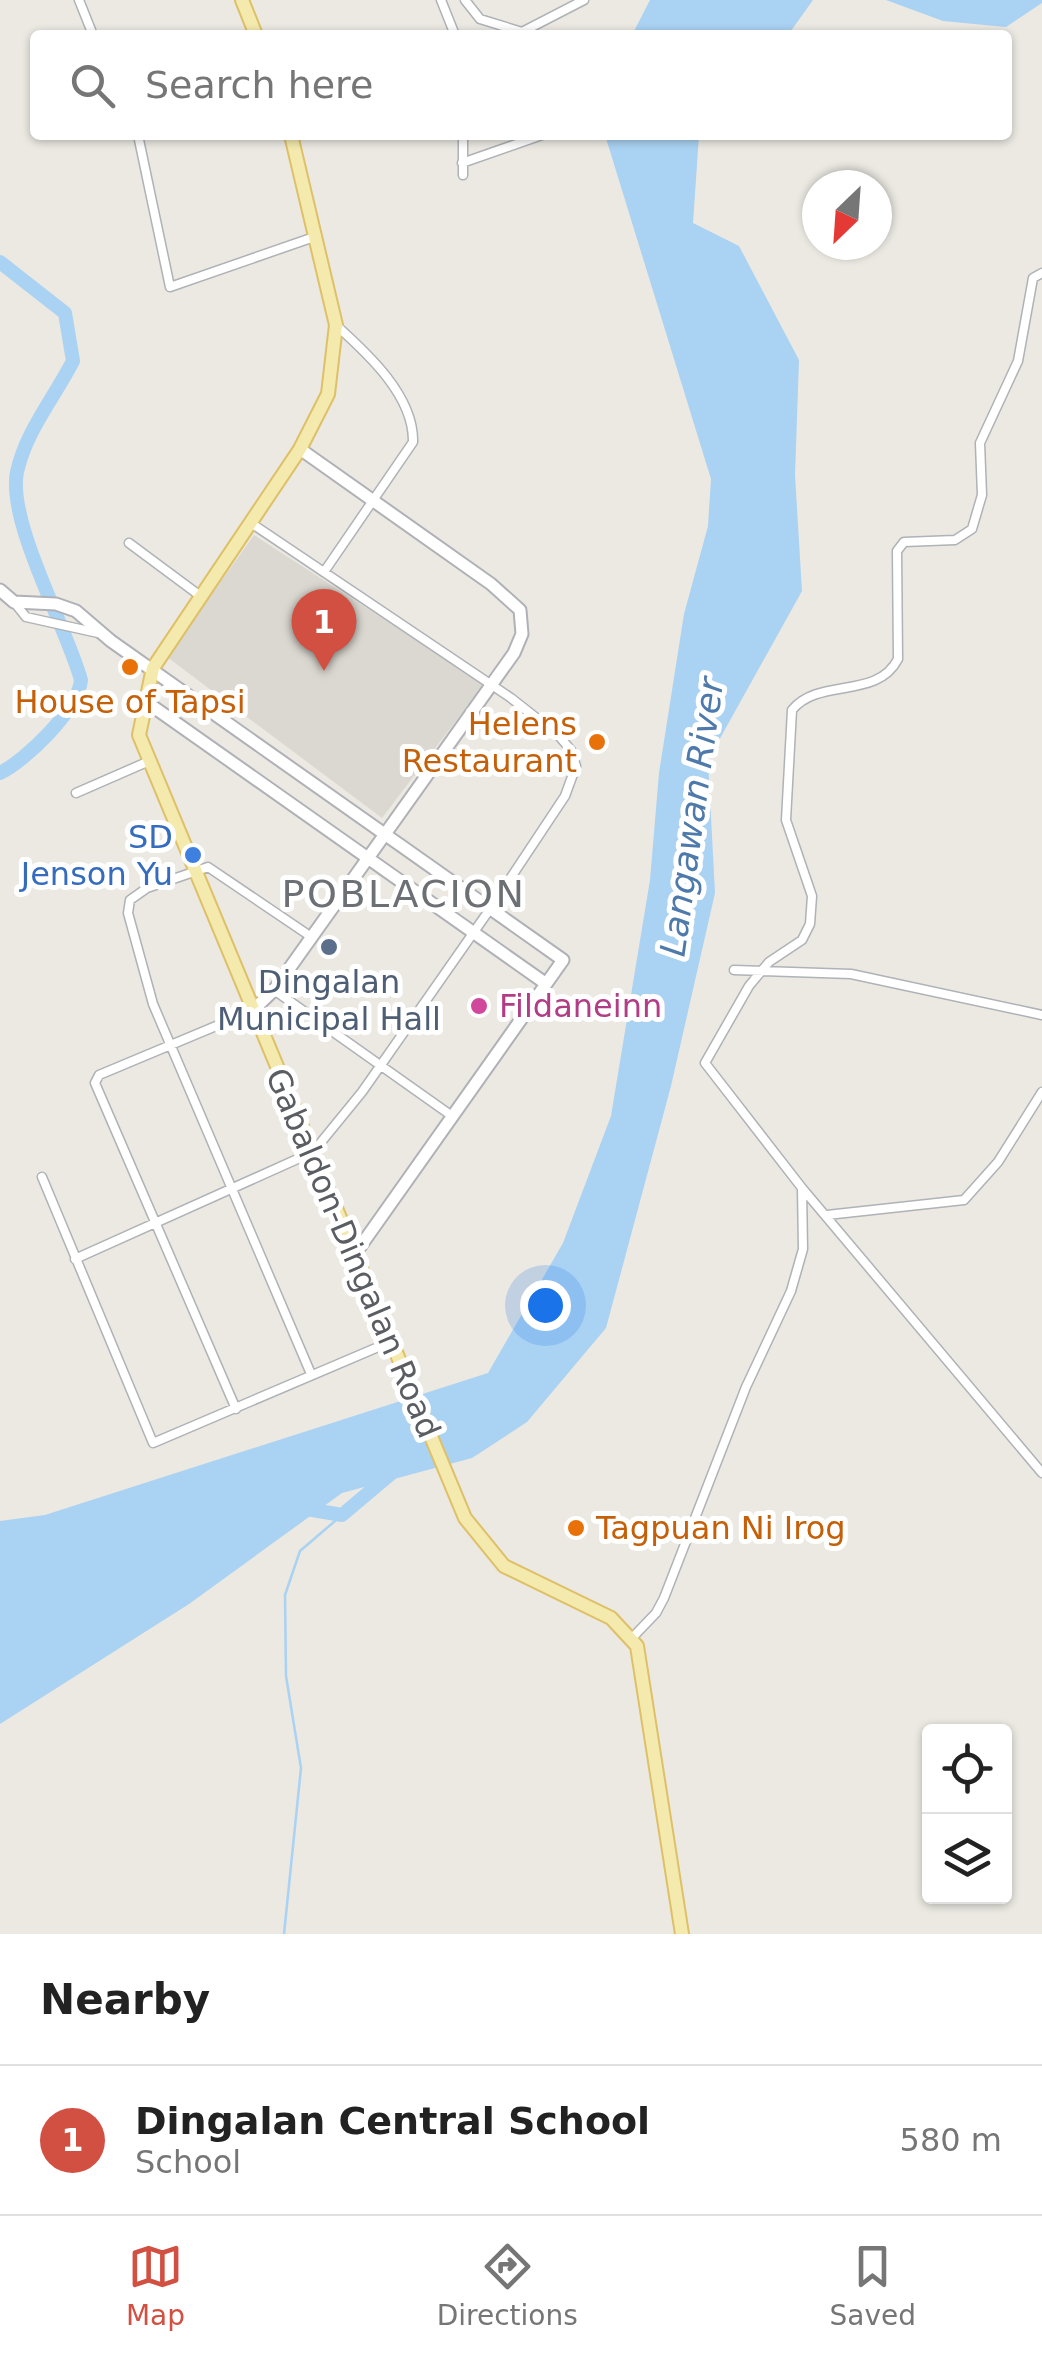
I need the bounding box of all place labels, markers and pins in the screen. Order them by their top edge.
pin: 1 [292,588,356,671]
marker: House of Tapsi [119,656,141,678]
place label: House of Tapsi [14,683,246,721]
place label: Helens Restaurant [402,705,577,780]
marker: Helens Restaurant [586,731,608,753]
place label: SD Jenson Yu [19,818,173,893]
marker: SD Jenson Yu [182,844,204,866]
marker: Dingalan Municipal Hall [318,936,340,958]
place label: Dingalan Municipal Hall [217,963,441,1038]
place label: Fildaneinn [499,987,662,1025]
marker: Fildaneinn [468,995,490,1017]
place label: Tagpuan Ni Irog [595,1509,846,1547]
marker: Tagpuan Ni Irog [565,1517,587,1539]

